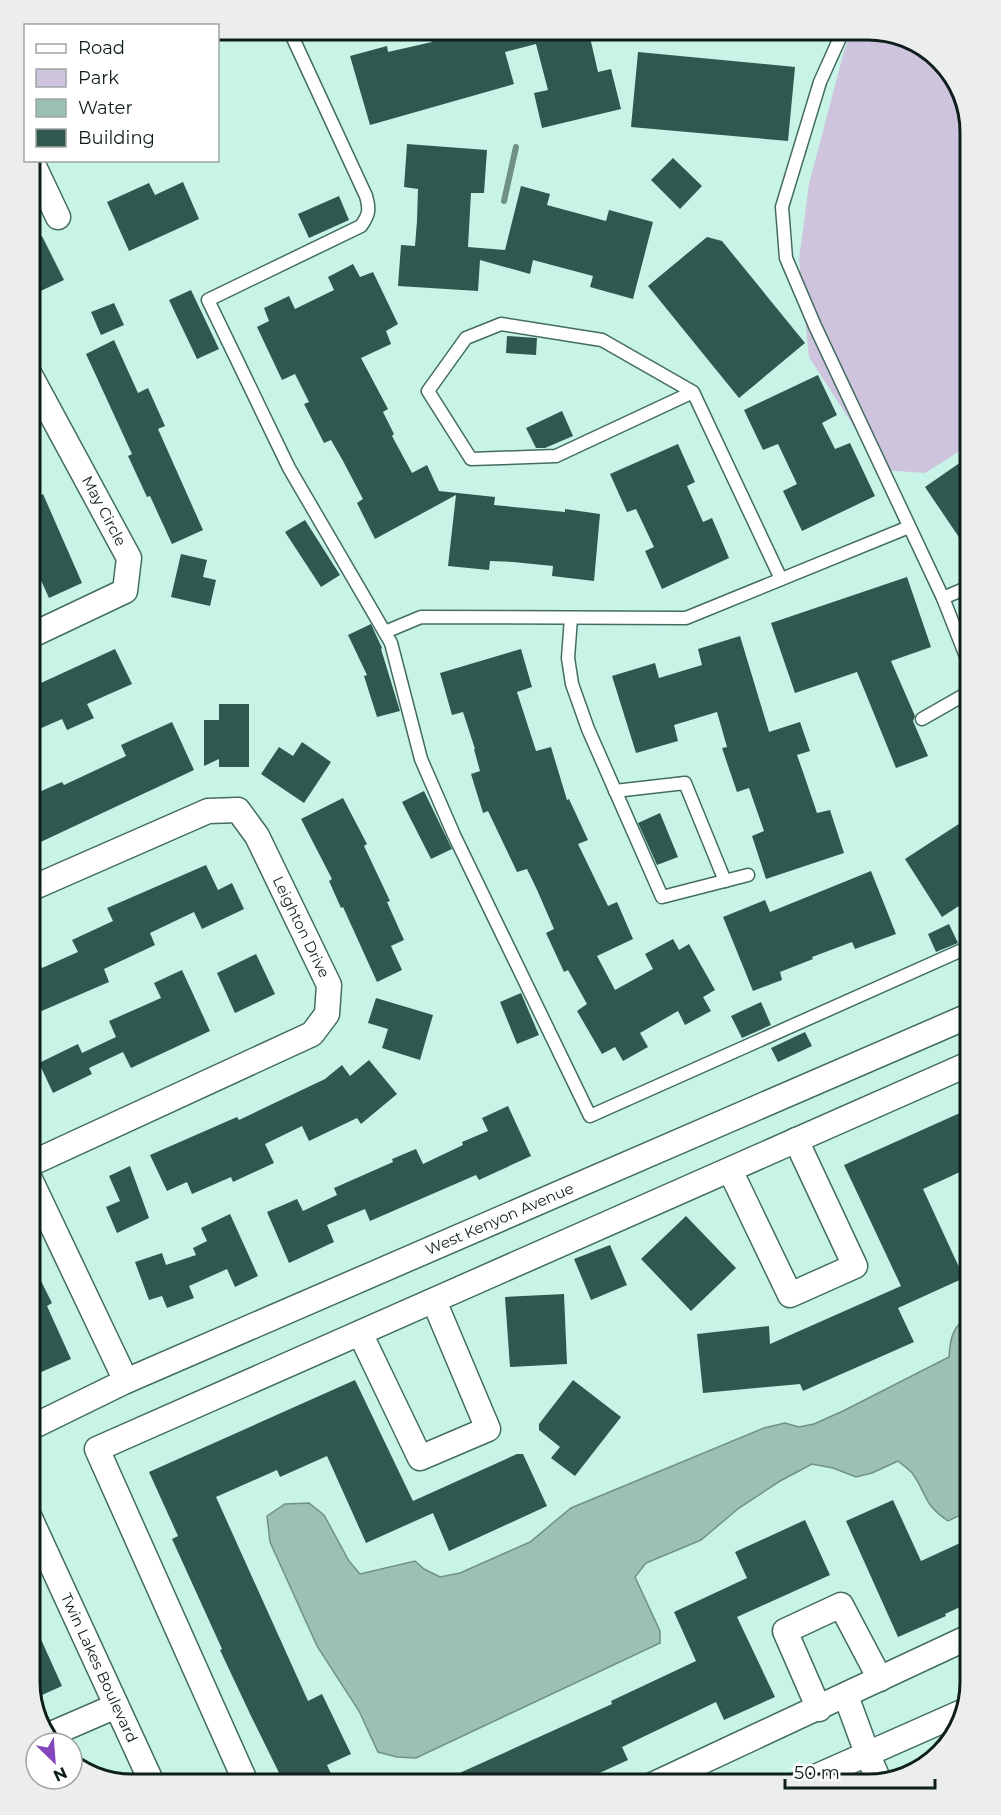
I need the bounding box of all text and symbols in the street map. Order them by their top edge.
legend [24,24,219,162]
text: Road [78,37,125,59]
text: Park [78,67,119,89]
text: Water [78,97,133,119]
text: Building [78,127,155,149]
street label: May Circle [78,472,131,549]
street label: Leighton Drive [269,873,334,981]
street label: West Kenyon Avenue [422,1178,576,1259]
street label: Twin Lakes Boulevard [57,1590,142,1745]
north arrow [24,1731,84,1791]
scale bar [785,1752,935,1790]
text: 50 m [794,1762,840,1784]
text: N [50,1763,70,1785]

